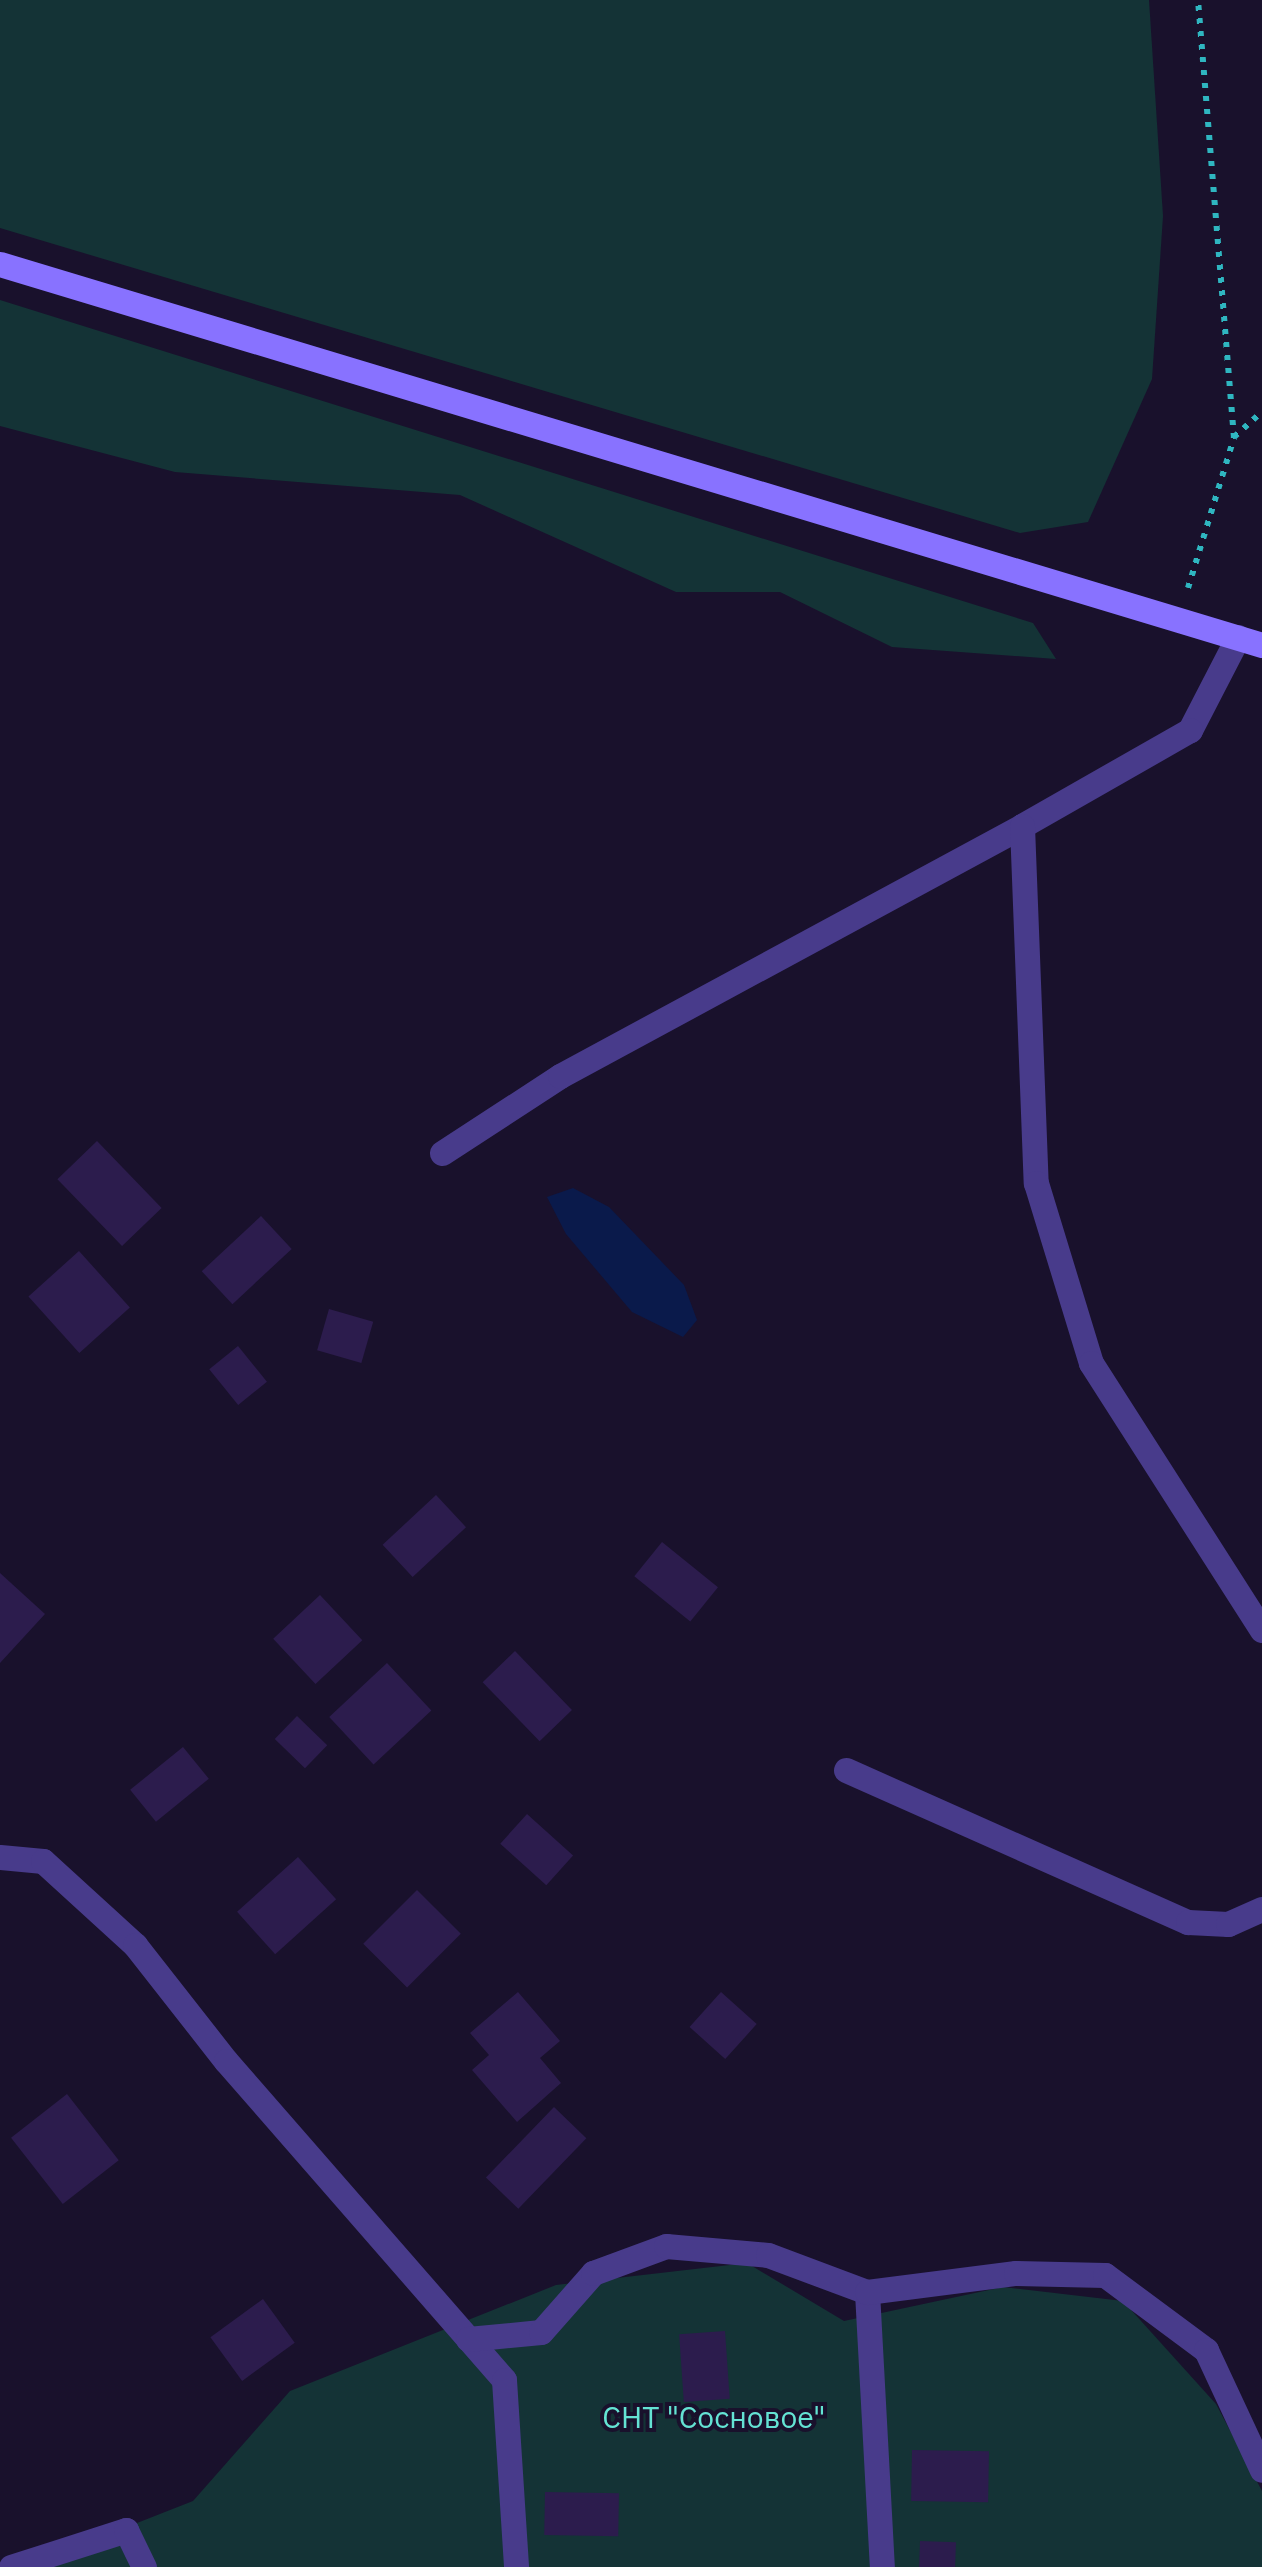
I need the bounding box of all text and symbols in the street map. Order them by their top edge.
park label: СНТ "Сосновое" [602,2399,826,2435]

